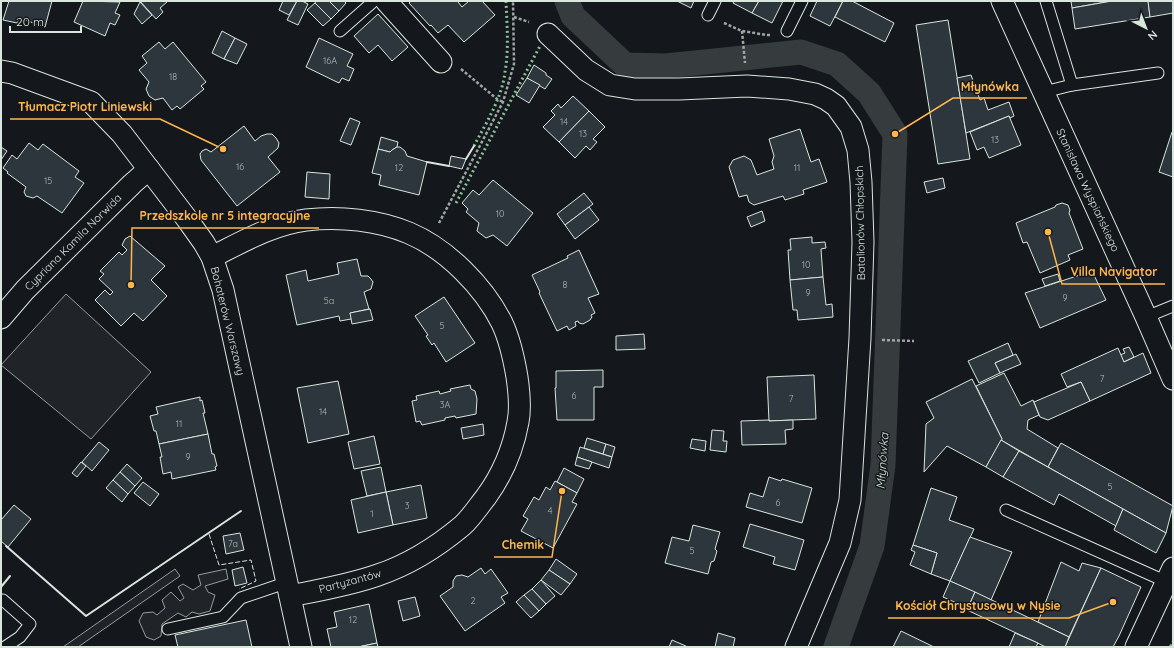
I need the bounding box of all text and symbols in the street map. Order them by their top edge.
scale bar [10,8,81,34]
north arrow [1126,8,1166,48]
text: 20 m [16,14,44,29]
text: N [1145,28,1160,43]
house number: 16A [323,55,337,66]
house number: 18 [169,71,177,82]
callout: Młynówka [953,74,1027,98]
text: Młynówka [961,79,1019,94]
callout: Tłumacz Piotr Liniewski [10,95,160,119]
text: Tłumacz Piotr Liniewski [18,99,152,114]
house number: 14 [560,116,568,127]
street label: Stanisława Wyspiańskiego [1053,126,1123,254]
house number: 13 [579,128,587,139]
house number: 13 [991,134,999,145]
house number: 16 [236,161,244,172]
house number: 12 [395,162,403,173]
house number: 11 [794,162,800,173]
street label: Batalionów Chłopskich [852,166,868,280]
house number: 15 [44,175,52,186]
street label: Cypriana Kamila Norwida [22,191,124,293]
callout: Przedszkole nr 5 integracyjne [132,204,319,228]
text: Przedszkole nr 5 integracyjne [140,208,310,223]
house number: 10 [496,208,504,219]
house number: 10 [802,259,810,270]
callout: Villa Navigator [1062,260,1165,284]
text: Villa Navigator [1071,264,1157,279]
street label: Bohaterów Warszawy [208,265,248,377]
house number: 8 [563,279,568,290]
house number: 9 [805,287,811,298]
house number: 9 [1062,292,1068,303]
house number: 5a [324,295,334,306]
house number: 5 [440,320,445,331]
house number: 7 [1100,373,1105,384]
house number: 6 [572,390,577,401]
house number: 7 [789,393,794,404]
house number: 3A [440,399,450,410]
house number: 14 [319,406,327,417]
house number: 11 [176,418,182,429]
water label: Młynówka [873,432,891,490]
house number: 9 [185,451,191,462]
house number: 5 [1108,481,1113,492]
house number: 6 [776,497,781,508]
house number: 3 [405,500,410,511]
house number: 4 [548,505,553,516]
house number: 1 [370,508,374,519]
callout: Chemik [494,533,552,557]
text: Chemik [502,537,544,552]
house number: 7a [228,538,238,549]
house number: 5 [690,545,695,556]
street label: Partyzantów [317,566,383,596]
callout: Kościół Chrystusowy w Nysie [888,594,1069,618]
house number: 2 [471,595,476,606]
text: Kościół Chrystusowy w Nysie [895,598,1061,613]
house number: 12 [349,614,357,625]

